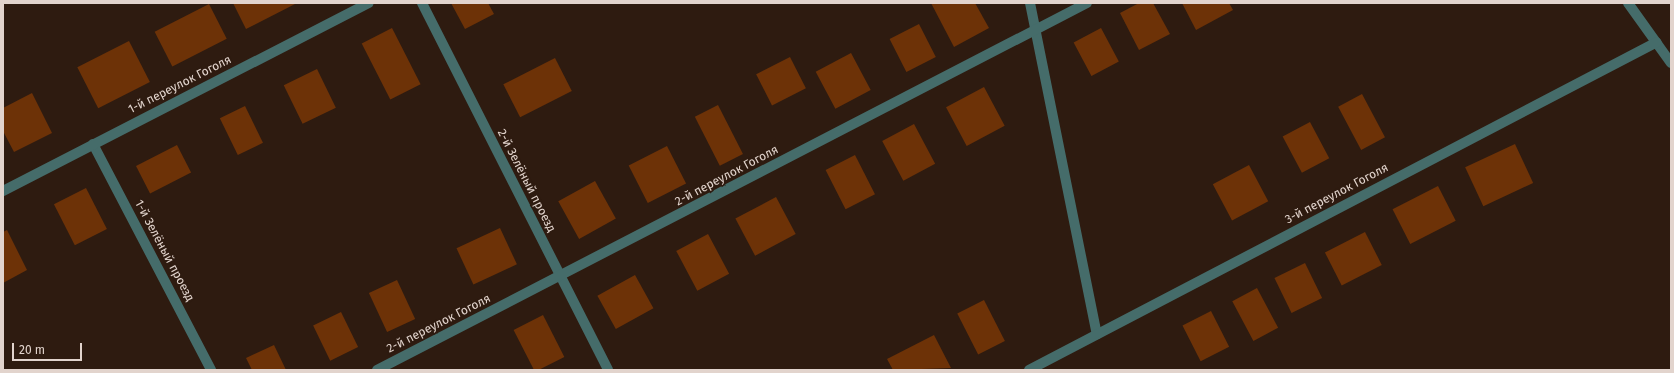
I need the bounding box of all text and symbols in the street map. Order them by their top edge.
street label: 1-й переулок Гоголя [126,53,234,117]
street label: 2-й Зелёный проезд [494,127,558,235]
street label: 2-й переулок Гоголя [673,143,781,209]
street label: 3-й переулок Гоголя [1283,161,1391,227]
street label: 1-й Зелёный проезд [131,198,197,304]
street label: 2-й переулок Гоголя [385,292,493,356]
scale bar [14,335,84,361]
text: 20 m [19,343,45,357]

